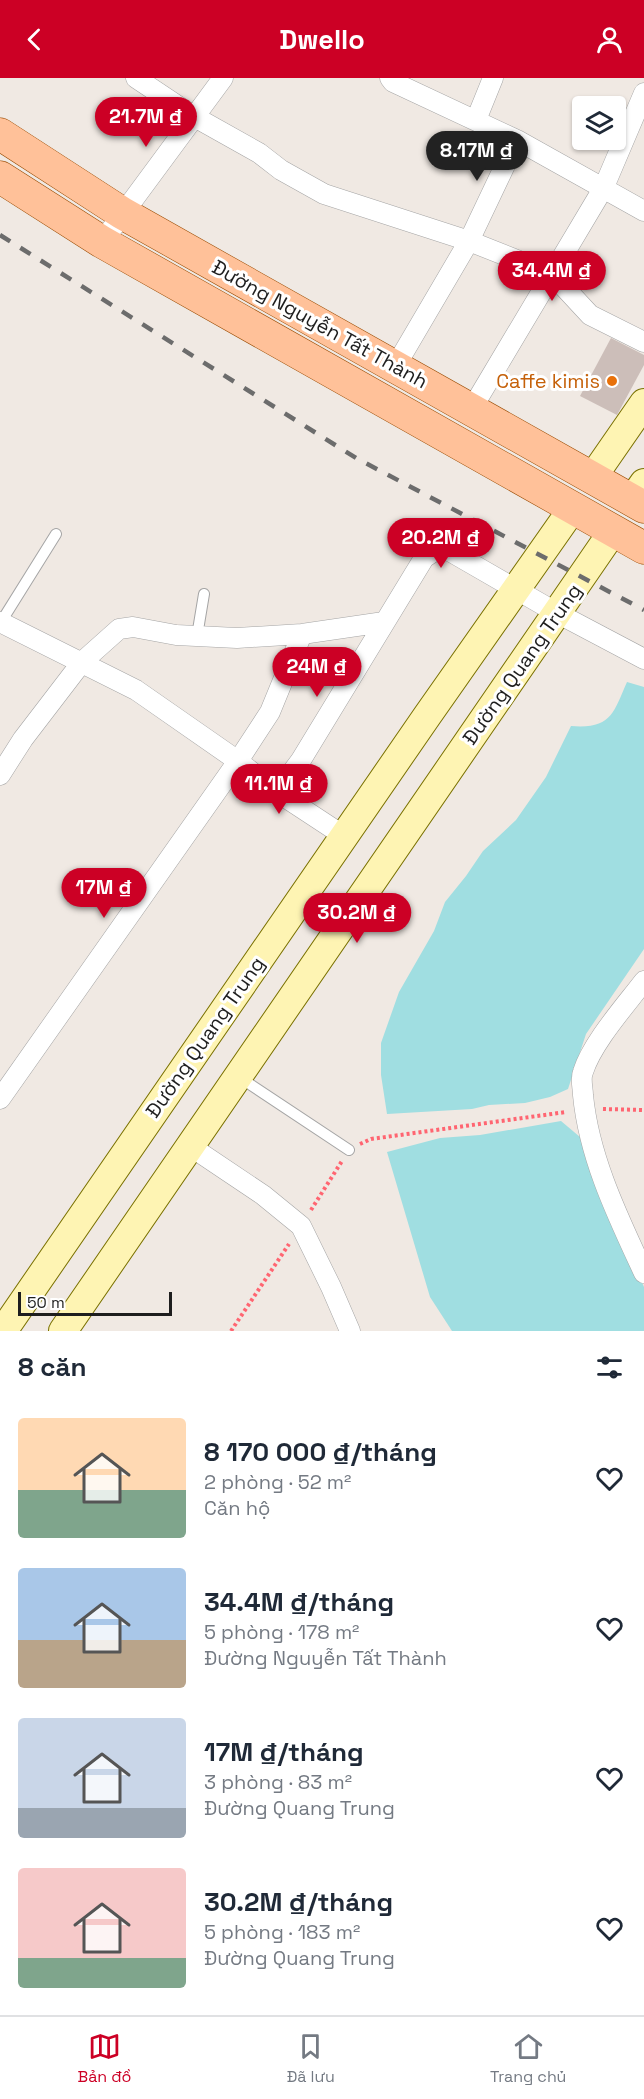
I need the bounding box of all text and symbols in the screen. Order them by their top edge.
text: Dwello [279,22,365,57]
icon: back [18,23,51,56]
icon: person [593,23,626,56]
map controls [572,96,626,150]
button: layers [572,96,626,150]
pin: 21.7M ₫ [91,97,201,148]
text: 21.7M ₫ [109,103,183,129]
pin: 8.17M ₫ [422,131,532,182]
text: 8.17M ₫ [440,137,514,163]
pin: 34.4M ₫ [497,251,607,302]
street label: Đường Nguyễn Tất Thành [207,254,433,394]
text: 34.4M ₫ [512,257,592,283]
place label: Caffe kimis [496,368,600,394]
marker: Caffe kimis [605,374,619,388]
pin: 20.2M ₫ [386,518,496,569]
text: 20.2M ₫ [401,524,481,550]
street label: Đường Quang Trung [457,578,587,750]
pin: 24M ₫ [275,647,359,698]
text: 24M ₫ [286,653,348,679]
pin: 11.1M ₫ [224,764,334,815]
text: 11.1M ₫ [245,770,313,796]
pin: 17M ₫ [62,868,146,919]
text: 17M ₫ [76,874,132,900]
pin: 30.2M ₫ [302,893,412,944]
text: 30.2M ₫ [317,899,397,925]
street label: Đường Quang Trung [140,951,270,1123]
scale bar [18,1289,172,1316]
text: 50 m [27,1292,65,1313]
text: 8 căn [18,1350,86,1384]
icon: filters [593,1351,626,1384]
text: 8 170 000 ₫/tháng [204,1435,437,1469]
icon: home [66,1442,138,1514]
icon: heart [593,1462,626,1495]
text: 2 phòng · 52 m² [204,1469,351,1495]
text: Căn hộ [204,1495,270,1521]
text: 34.4M ₫/tháng [204,1585,394,1619]
icon: home [66,1592,138,1664]
icon: heart [593,1612,626,1645]
text: 5 phòng · 178 m² [204,1619,359,1645]
text: Đường Nguyễn Tất Thành [204,1645,447,1671]
text: 17M ₫/tháng [204,1735,364,1769]
icon: home [66,1742,138,1814]
icon: heart [593,1762,626,1795]
text: 3 phòng · 83 m² [204,1769,352,1795]
text: Đường Quang Trung [204,1795,395,1821]
text: 30.2M ₫/tháng [204,1885,393,1919]
icon: home [66,1892,138,1964]
icon: heart [593,1912,626,1945]
text: 5 phòng · 183 m² [204,1919,360,1945]
text: Đường Quang Trung [204,1945,395,1971]
tab: Bản đồ [78,2030,131,2087]
tab: Đã lưu [287,2030,335,2087]
tab: Trang chủ [490,2030,566,2087]

